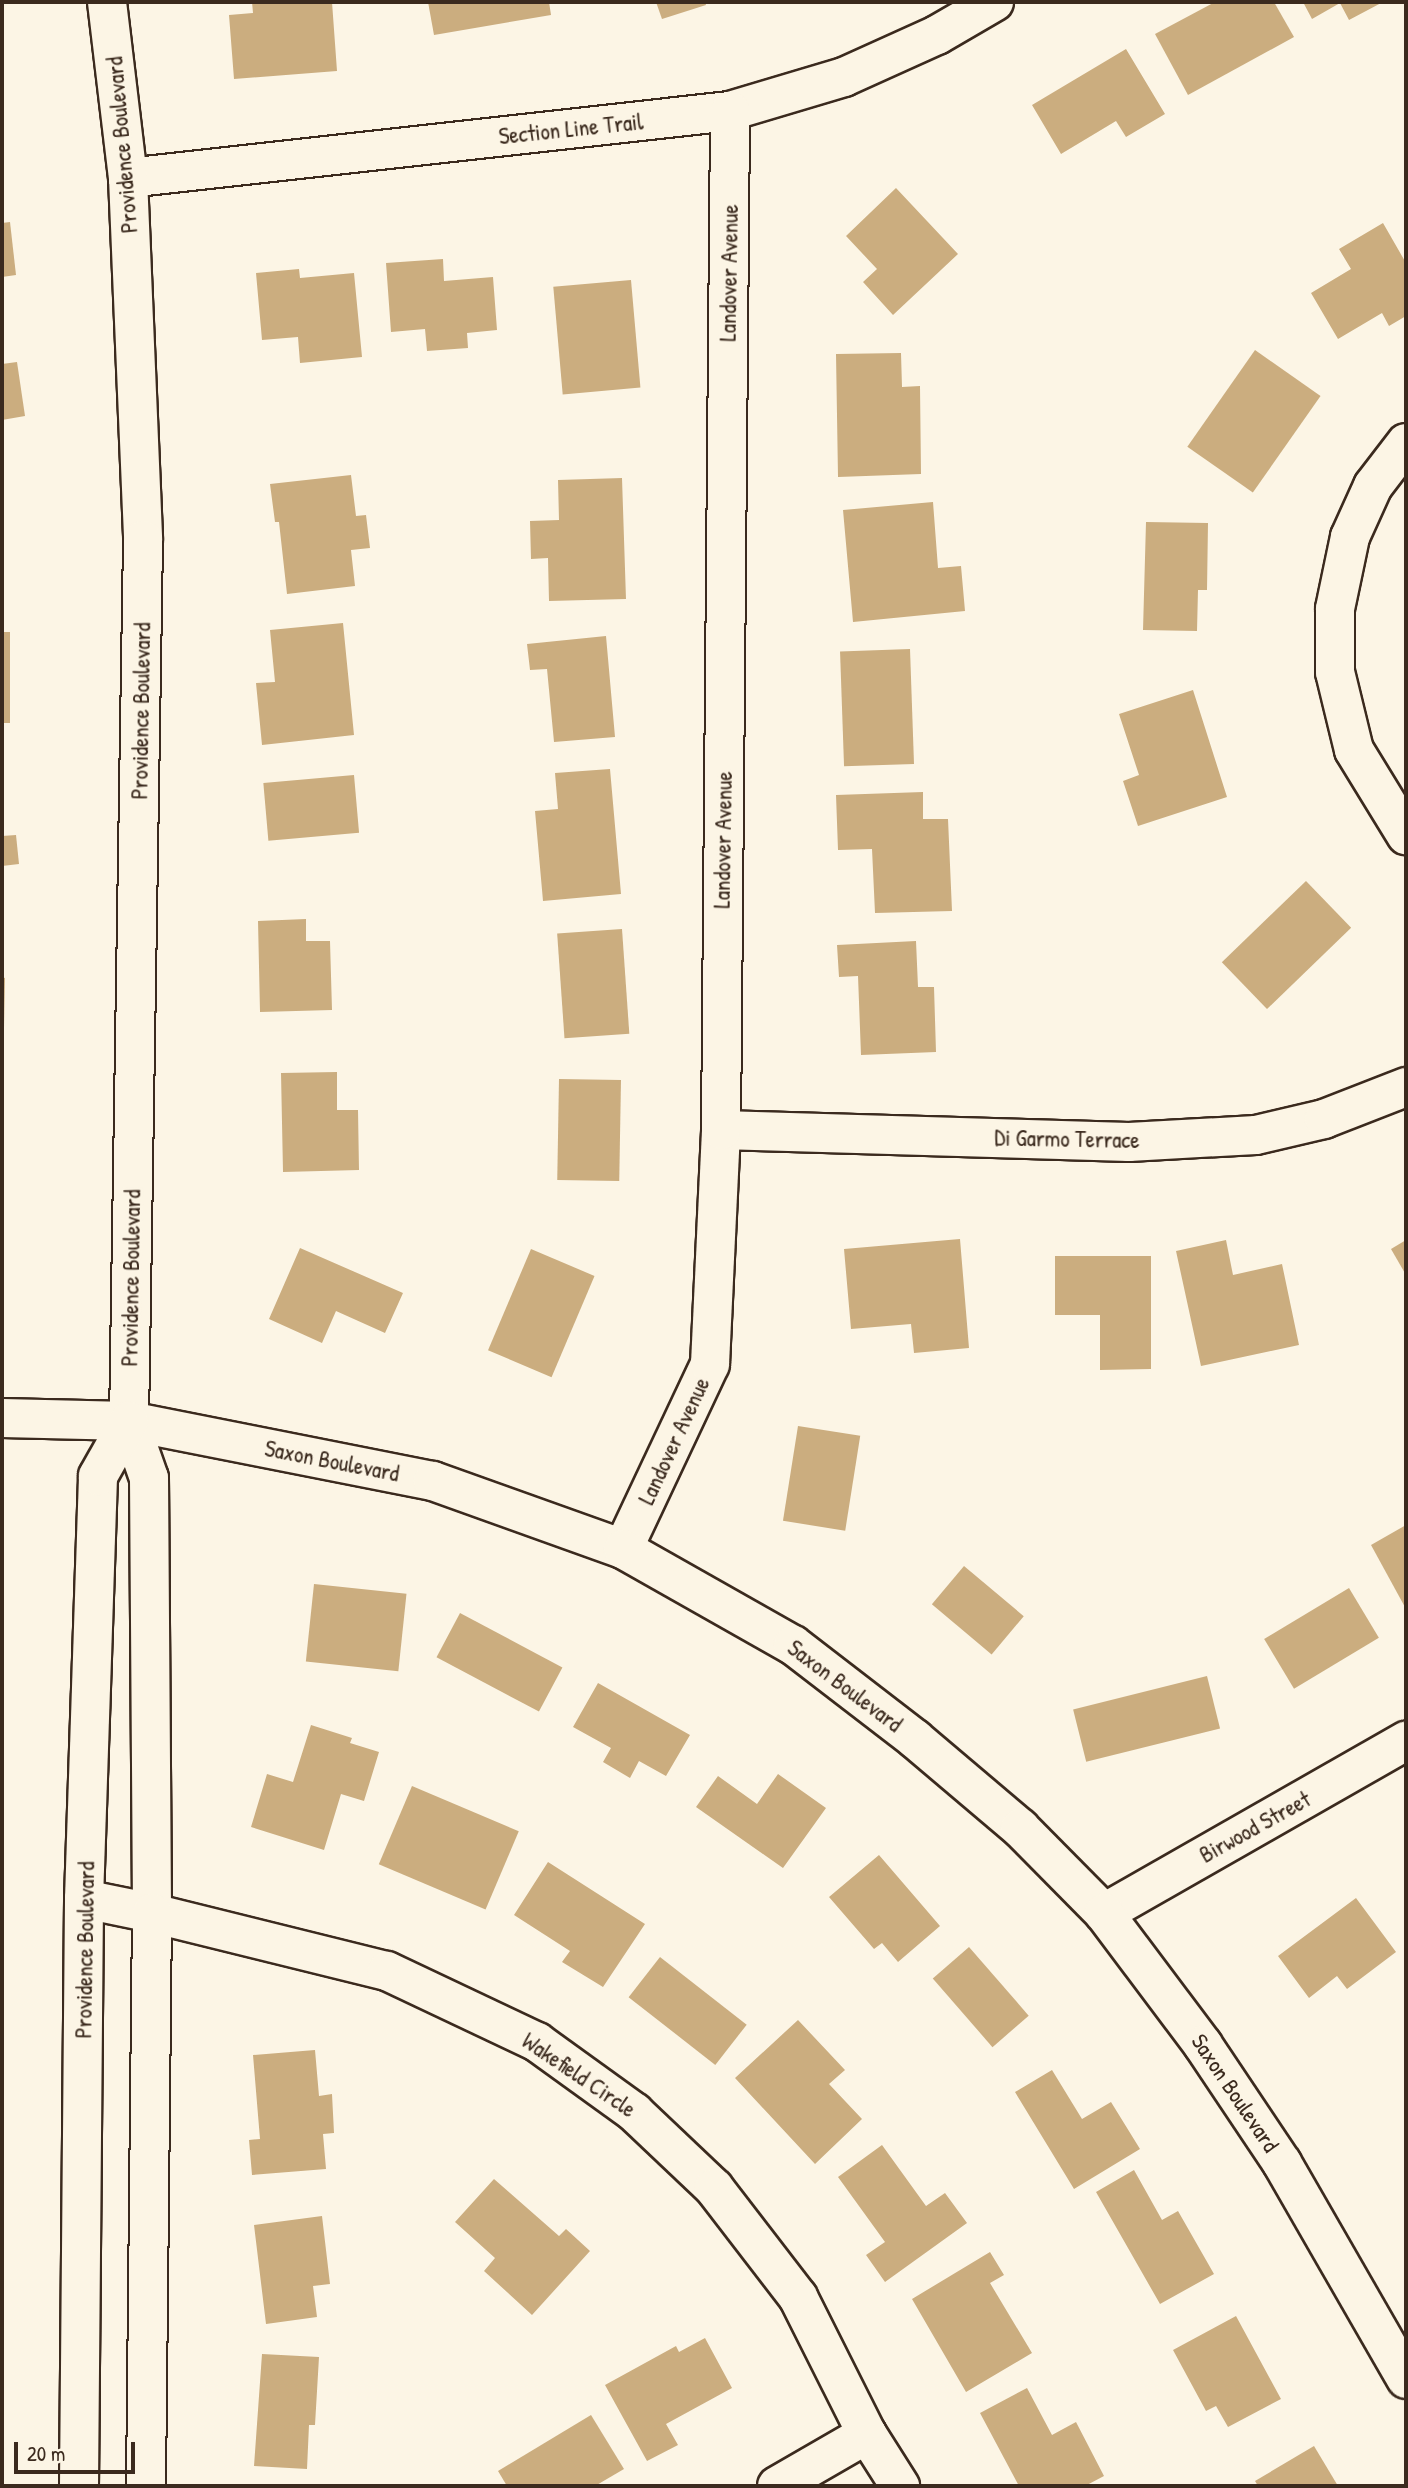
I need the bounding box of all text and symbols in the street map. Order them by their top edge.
street label: Providence Boulevard [101,56,143,234]
street label: Section Line Trail [497,108,645,150]
street label: Landover Avenue [714,204,744,342]
street label: Providence Boulevard [126,622,156,800]
street label: Landover Avenue [708,771,738,909]
street label: Di Garmo Terrace [994,1124,1140,1154]
street label: Providence Boulevard [116,1189,146,1367]
street label: Landover Avenue [633,1373,715,1509]
street label: Saxon Boulevard [262,1434,402,1488]
street label: Saxon Boulevard [782,1634,908,1738]
street label: Birwood Street [1195,1785,1315,1869]
street label: Providence Boulevard [70,1861,100,2039]
street label: Wakefield Circle [517,2027,641,2123]
street label: Saxon Boulevard [1185,2029,1285,2157]
scale bar [18,2428,138,2472]
text: 20 m [27,2439,65,2468]

